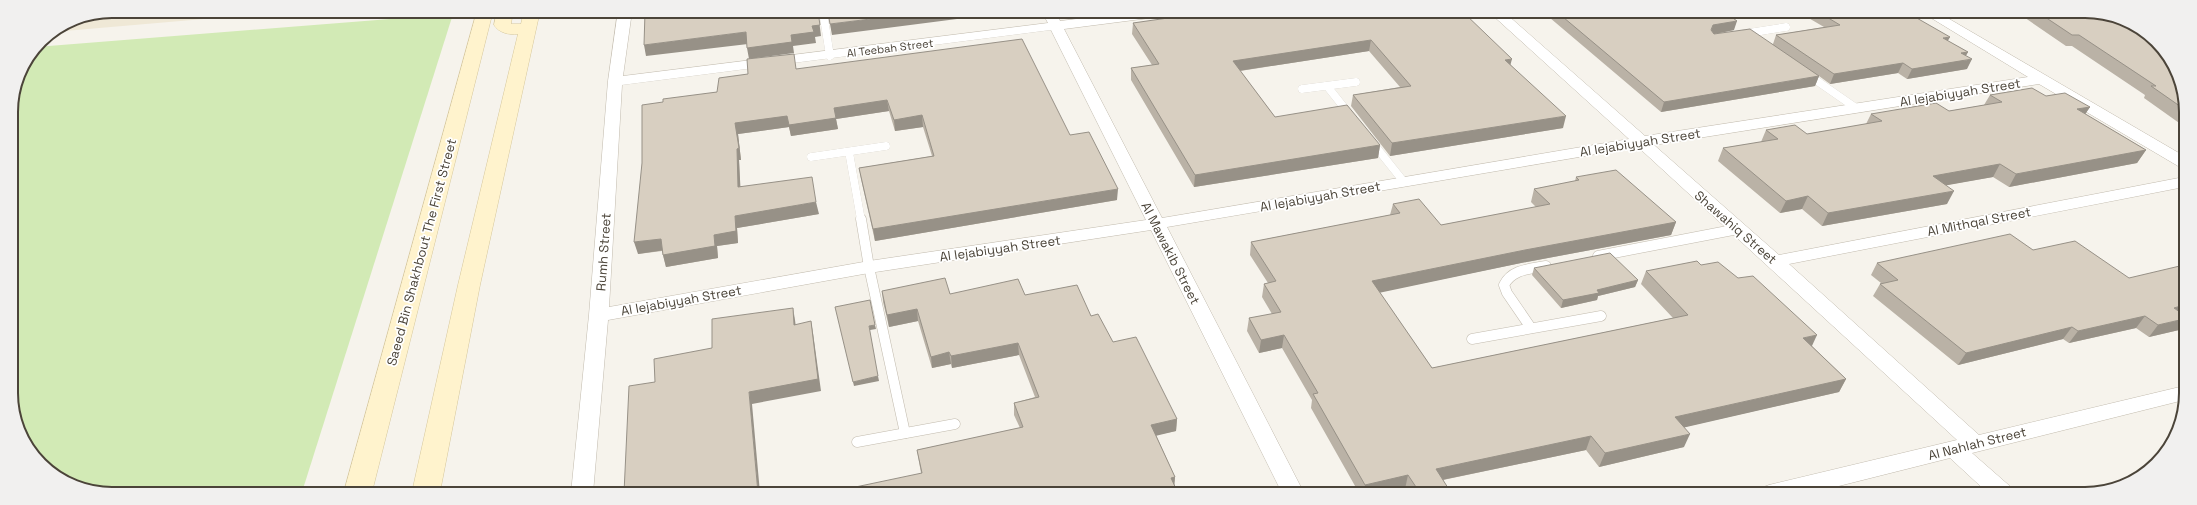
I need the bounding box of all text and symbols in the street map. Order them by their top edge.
street label: Al Teebah Street [846,36,934,60]
street label: Al Iejabiyyah Street [1898,75,2022,110]
street label: Al Iejabiyyah Street [1578,125,1702,160]
street label: Saeed Bin Shakhbout The First Street [383,137,460,368]
street label: Al Iejabiyyah Street [1258,178,1382,215]
street label: Shawahiq Street [1691,187,1780,268]
street label: Al Mawakib Street [1137,199,1204,307]
street label: Al Mithqal Street [1926,203,2032,240]
street label: Rumh Street [592,212,615,292]
street label: Al Iejabiyyah Street [938,232,1062,265]
street label: Al Iejabiyyah Street [619,282,743,319]
street label: Al Nahlah Street [1926,423,2028,464]

